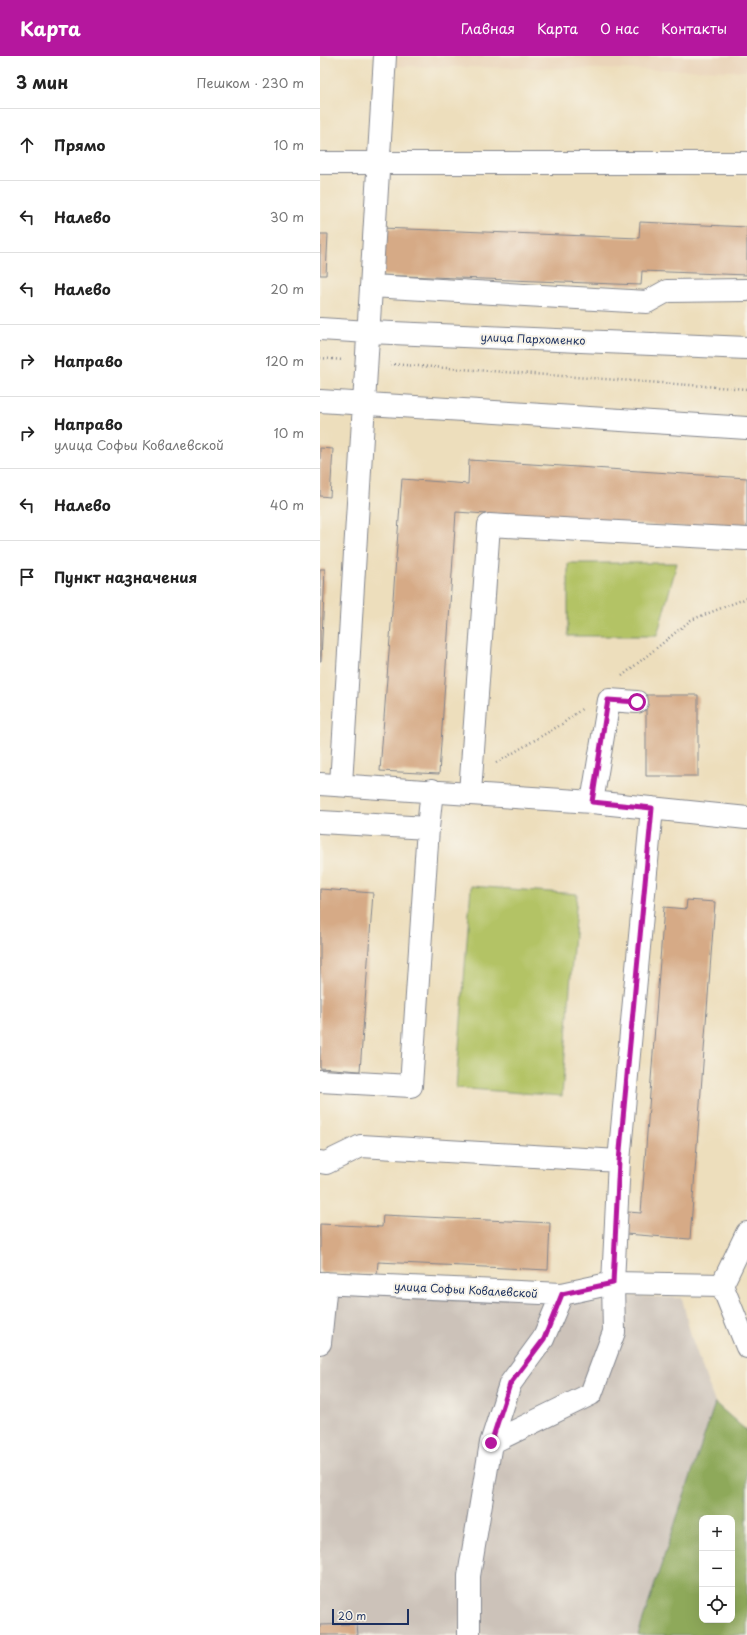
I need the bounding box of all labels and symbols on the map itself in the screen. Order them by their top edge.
street label: улица Пархоменко [480,328,586,349]
route start [628,693,646,711]
street label: улица Софьи Ковалевской [394,1277,538,1302]
route end [482,1434,500,1452]
scale bar [332,1607,409,1626]

